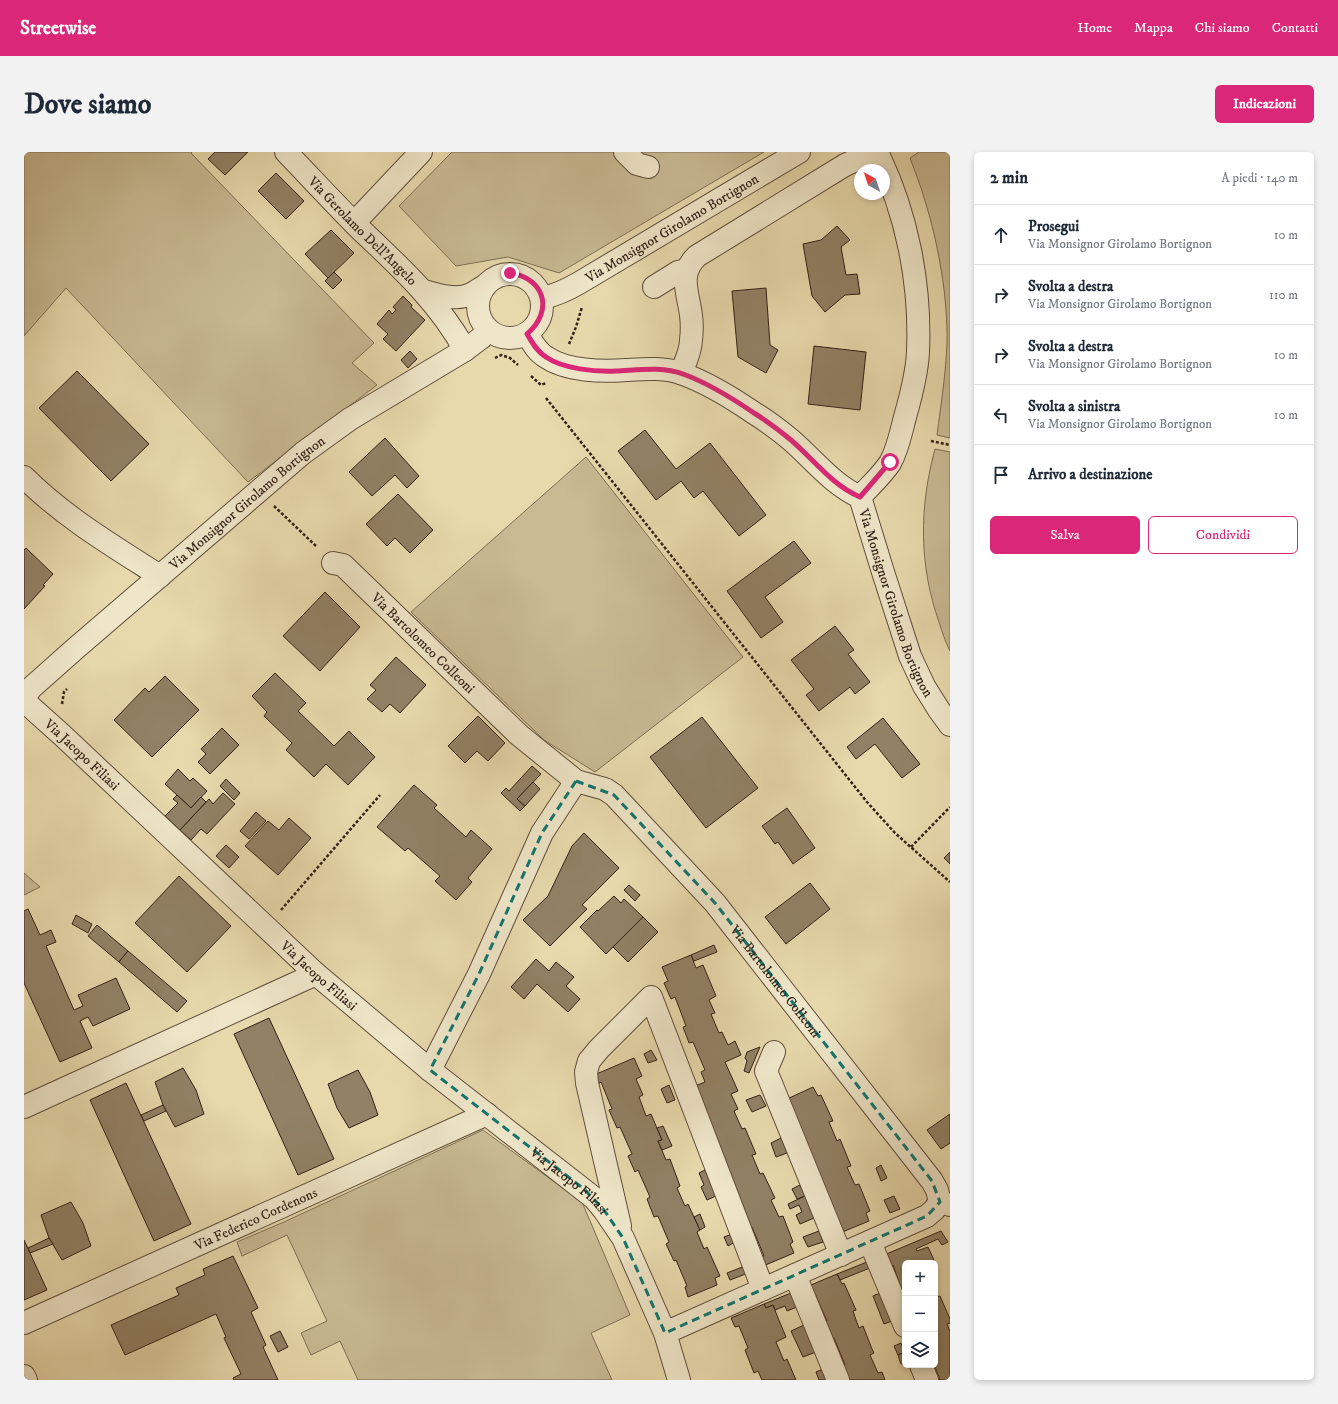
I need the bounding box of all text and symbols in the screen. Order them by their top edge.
text: Streetwise [20,17,96,40]
text: Home [1077,19,1112,37]
text: Mappa [1134,19,1173,37]
text: Chi siamo [1195,19,1250,37]
text: Contatti [1272,19,1318,37]
button: Indicazioni [1215,85,1314,123]
text: Dove siamo [24,87,151,122]
north arrow [854,164,890,200]
text: 2 min [990,167,1028,189]
street label: Via Monsignor Girolamo Bortignon [581,170,763,288]
text: A piedi · 140 m [1221,170,1298,186]
street label: Via Gerolamo Dell'Angelo [303,172,421,290]
text: Prosegui [1028,217,1079,236]
icon: ahead [990,224,1012,246]
text: 10 m [1274,227,1298,243]
text: Via Monsignor Girolamo Bortignon [1028,236,1212,252]
route end [501,264,519,282]
text: Svolta a destra [1028,277,1113,296]
icon: right [990,284,1012,306]
text: 110 m [1269,287,1298,303]
text: Via Monsignor Girolamo Bortignon [1028,296,1212,312]
text: Svolta a destra [1028,337,1113,356]
icon: right [990,344,1012,366]
text: 10 m [1274,347,1298,363]
text: Via Monsignor Girolamo Bortignon [1028,356,1212,372]
text: Svolta a sinistra [1028,397,1120,416]
icon: left [990,404,1012,426]
text: 10 m [1274,407,1298,423]
text: Via Monsignor Girolamo Bortignon [1028,416,1212,432]
street label: Via Monsignor Girolamo Bortignon [165,432,329,575]
route start [881,453,899,471]
icon: arrive [990,464,1012,486]
text: Arrivo a destinazione [1028,465,1152,484]
street label: Via Monsignor Girolamo Bortignon [854,506,937,702]
button: Salva [990,516,1140,554]
button: Condividi [1148,516,1298,554]
street label: Via Bartolomeo Colleoni [366,588,479,698]
street label: Via Jacopo Filiasi [39,715,123,795]
street label: Via Bartolomeo Colleoni [725,921,825,1042]
street label: Via Jacopo Filiasi [276,937,361,1015]
street label: Via Jacopo Filiasi [525,1143,612,1218]
street label: Via Federico Cordenons [191,1184,321,1255]
map controls [902,1260,938,1368]
button: + [902,1260,938,1296]
button: − [902,1296,938,1332]
button: layers [902,1332,938,1368]

